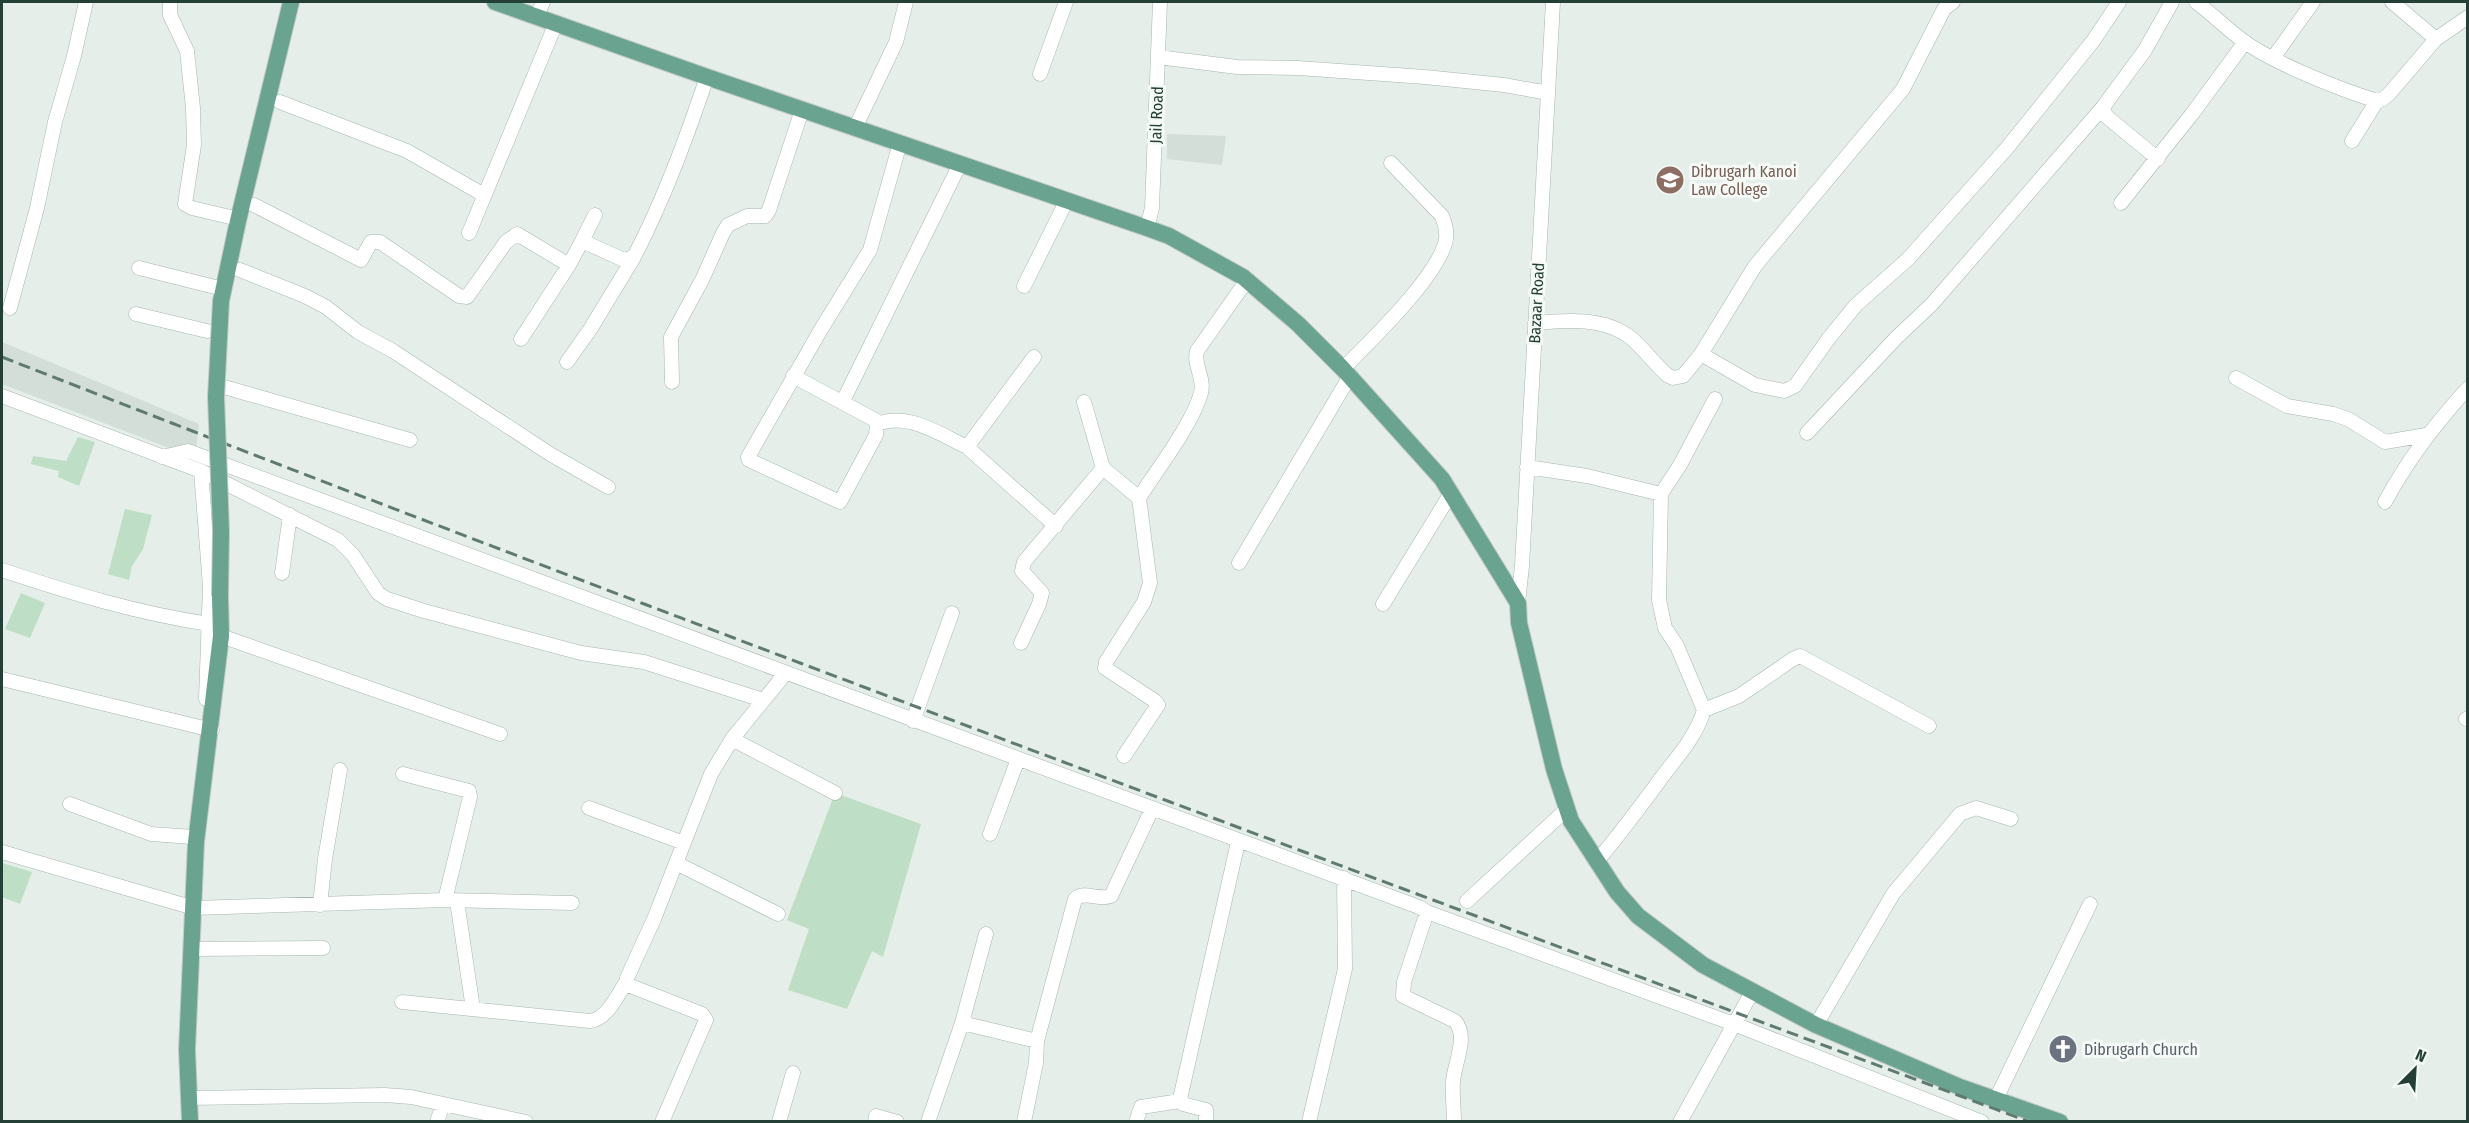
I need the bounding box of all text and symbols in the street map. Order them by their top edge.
street label: Jail Road [1146,86,1167,144]
place label: Dibrugarh Kanoi Law College [1691,162,1797,199]
school or university icon: Dibrugarh Kanoi Law College [1654,164,1686,196]
street label: Bazaar Road [1525,262,1548,344]
church icon: Dibrugarh Church [2047,1033,2079,1065]
north arrow [2385,1039,2445,1099]
place label: Dibrugarh Church [2084,1040,2198,1059]
text: N [2413,1045,2429,1066]

